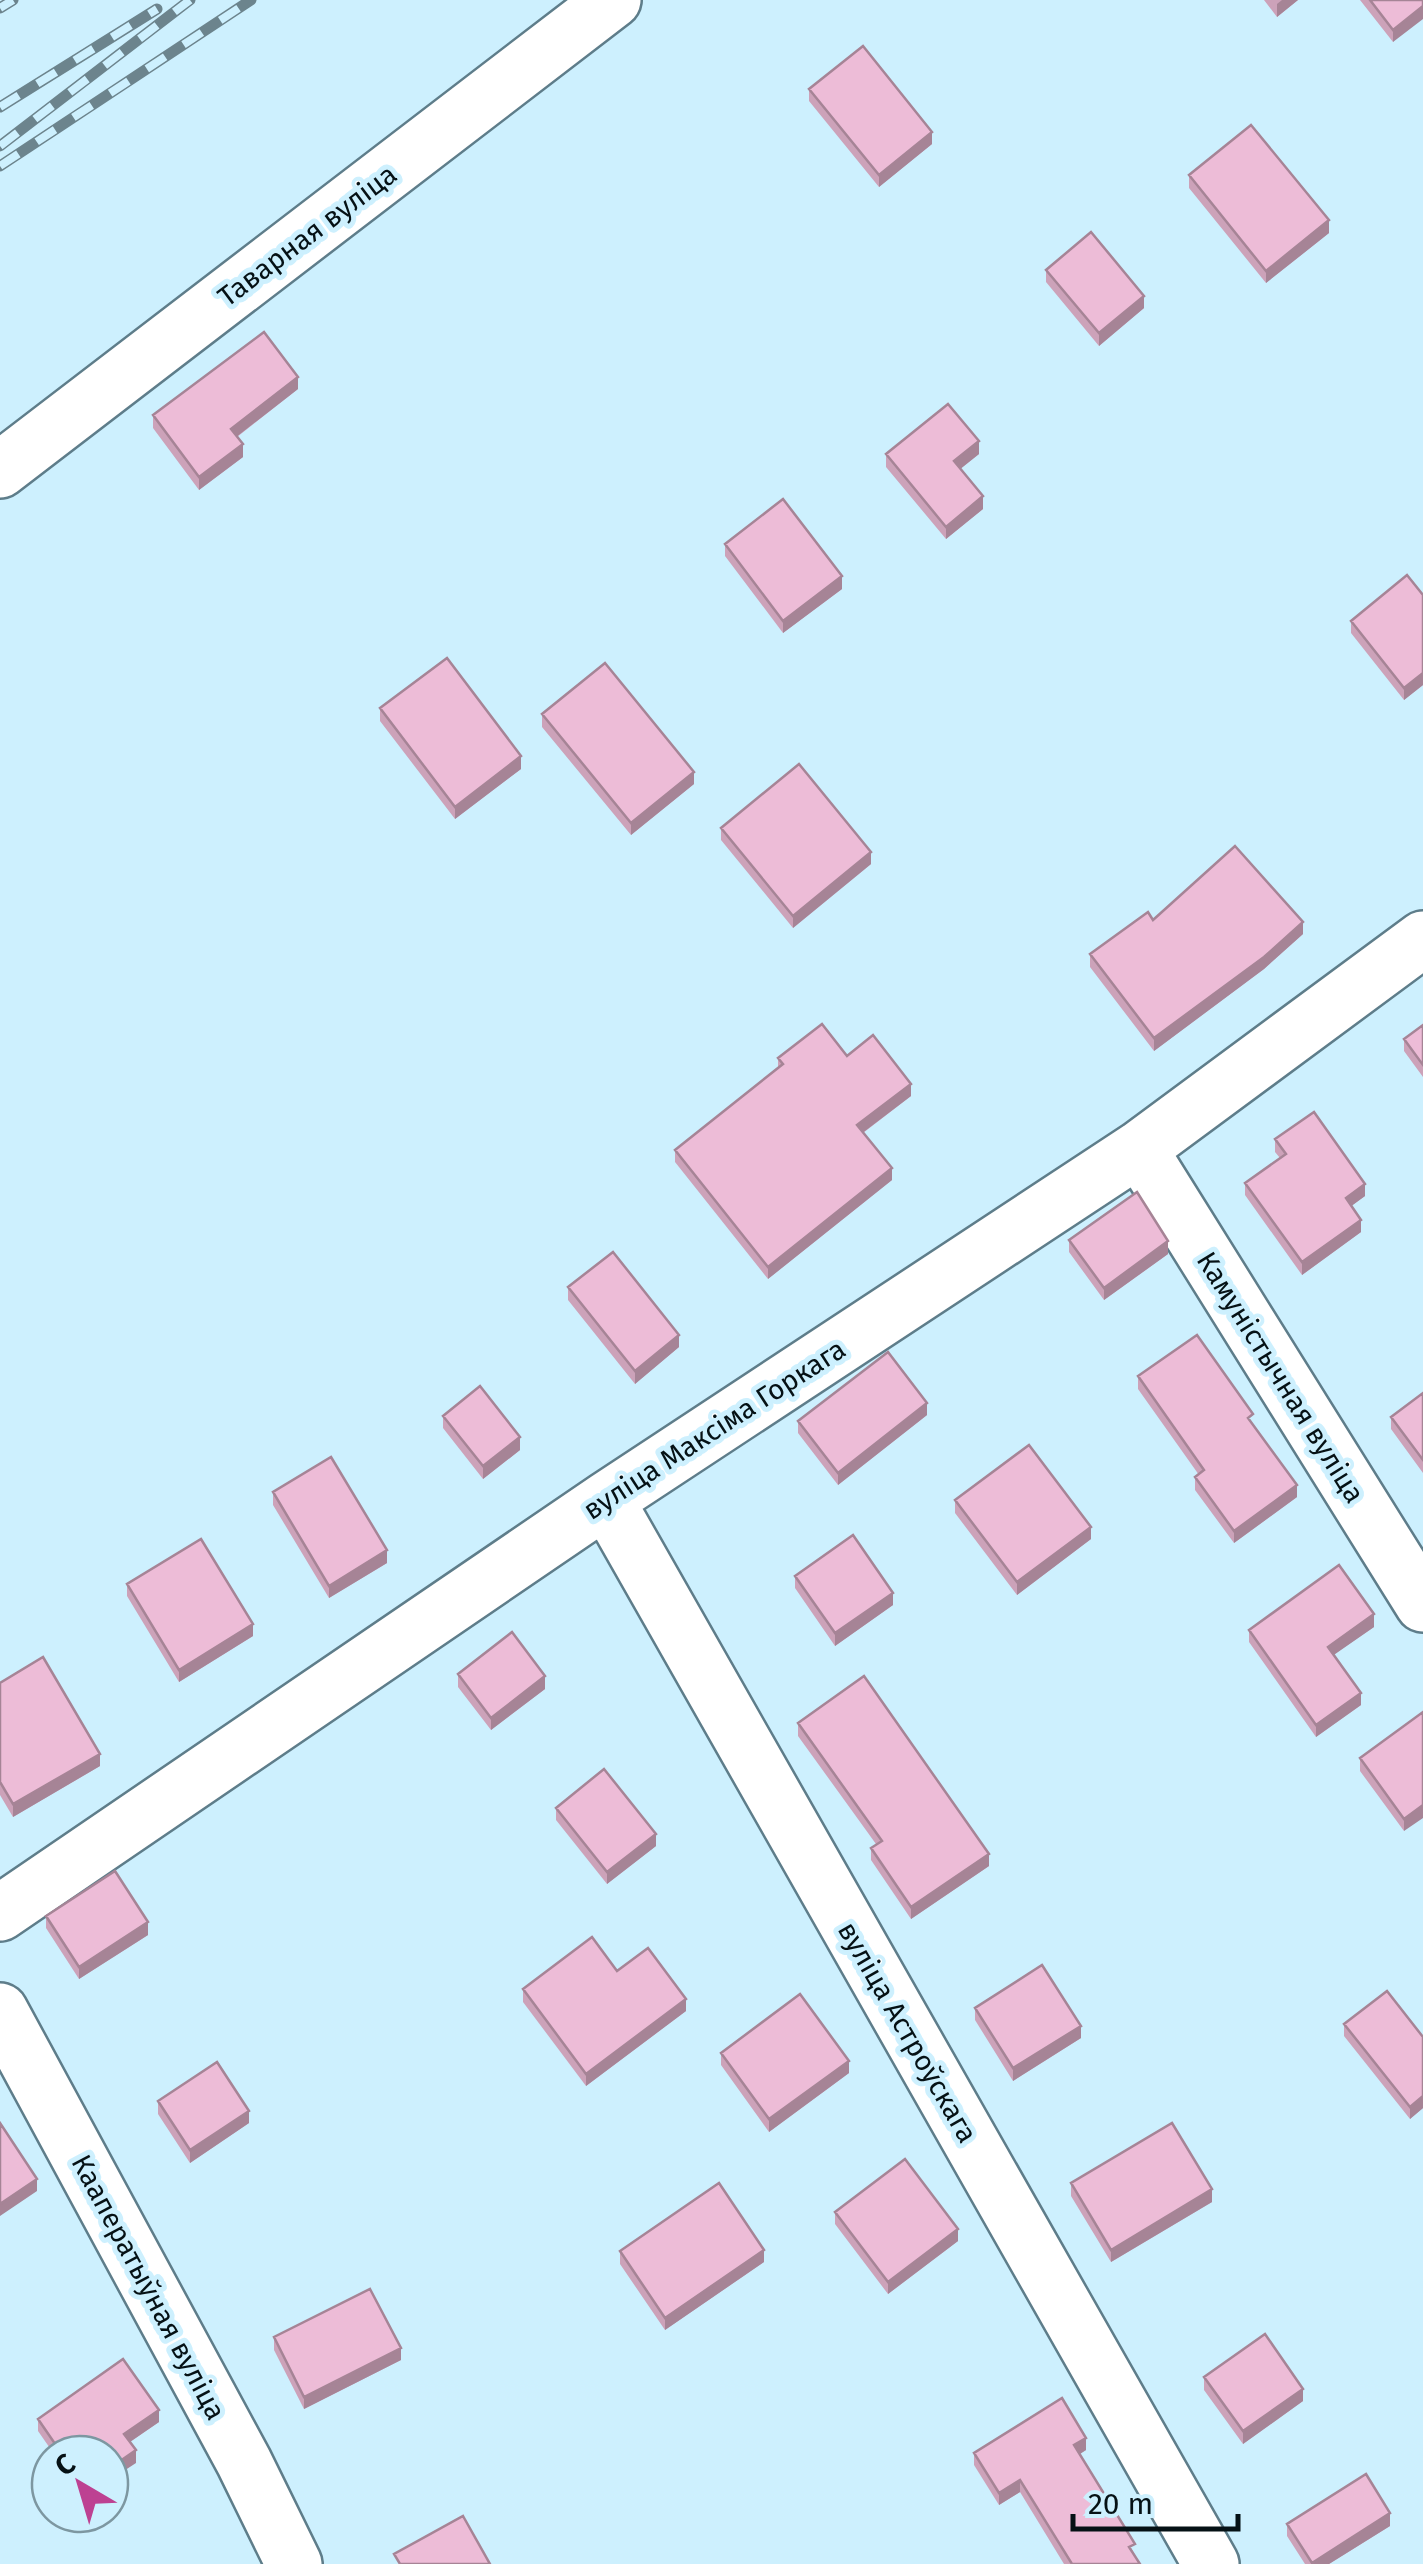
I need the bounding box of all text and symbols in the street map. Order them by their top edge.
street label: Таварная вуліца [212,158,403,313]
street label: Камуністычная вуліца [1190,1246,1371,1509]
street label: вуліца Максіма Горкага [577,1332,852,1527]
street label: вуліца Астроўскага [831,1916,984,2148]
street label: Кааператыўная вуліца [65,2149,233,2425]
north arrow [30,2434,130,2534]
text: С [48,2447,81,2483]
scale bar [1073,2469,1238,2531]
text: 20 m [1088,2486,1153,2522]

